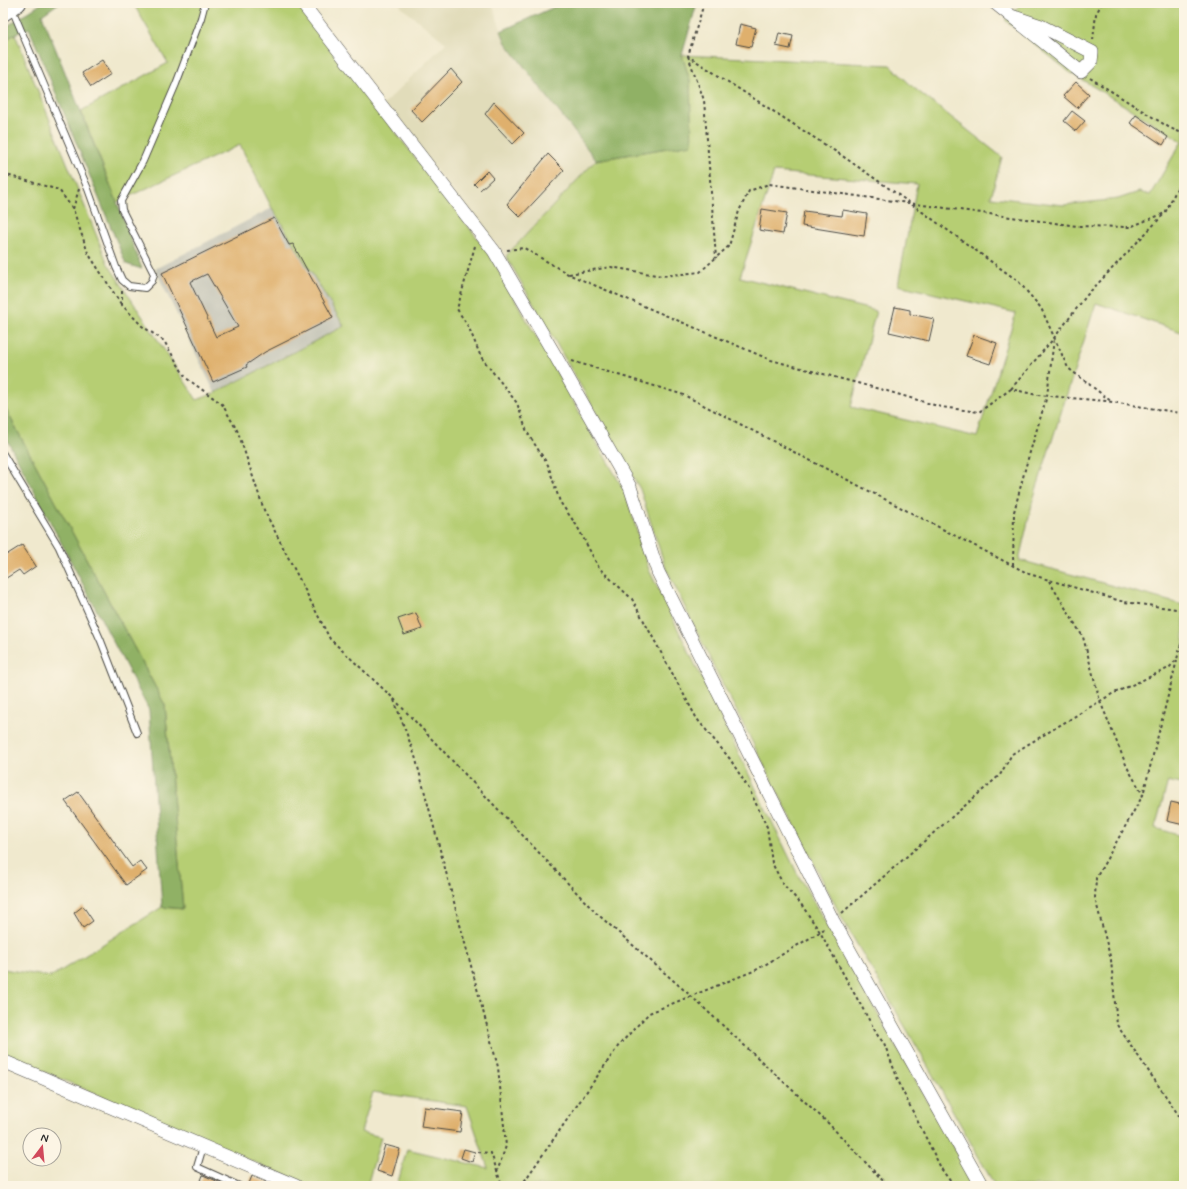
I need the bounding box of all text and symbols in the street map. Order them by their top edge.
north arrow [22,1127,62,1167]
text: N [39,1131,50,1146]

